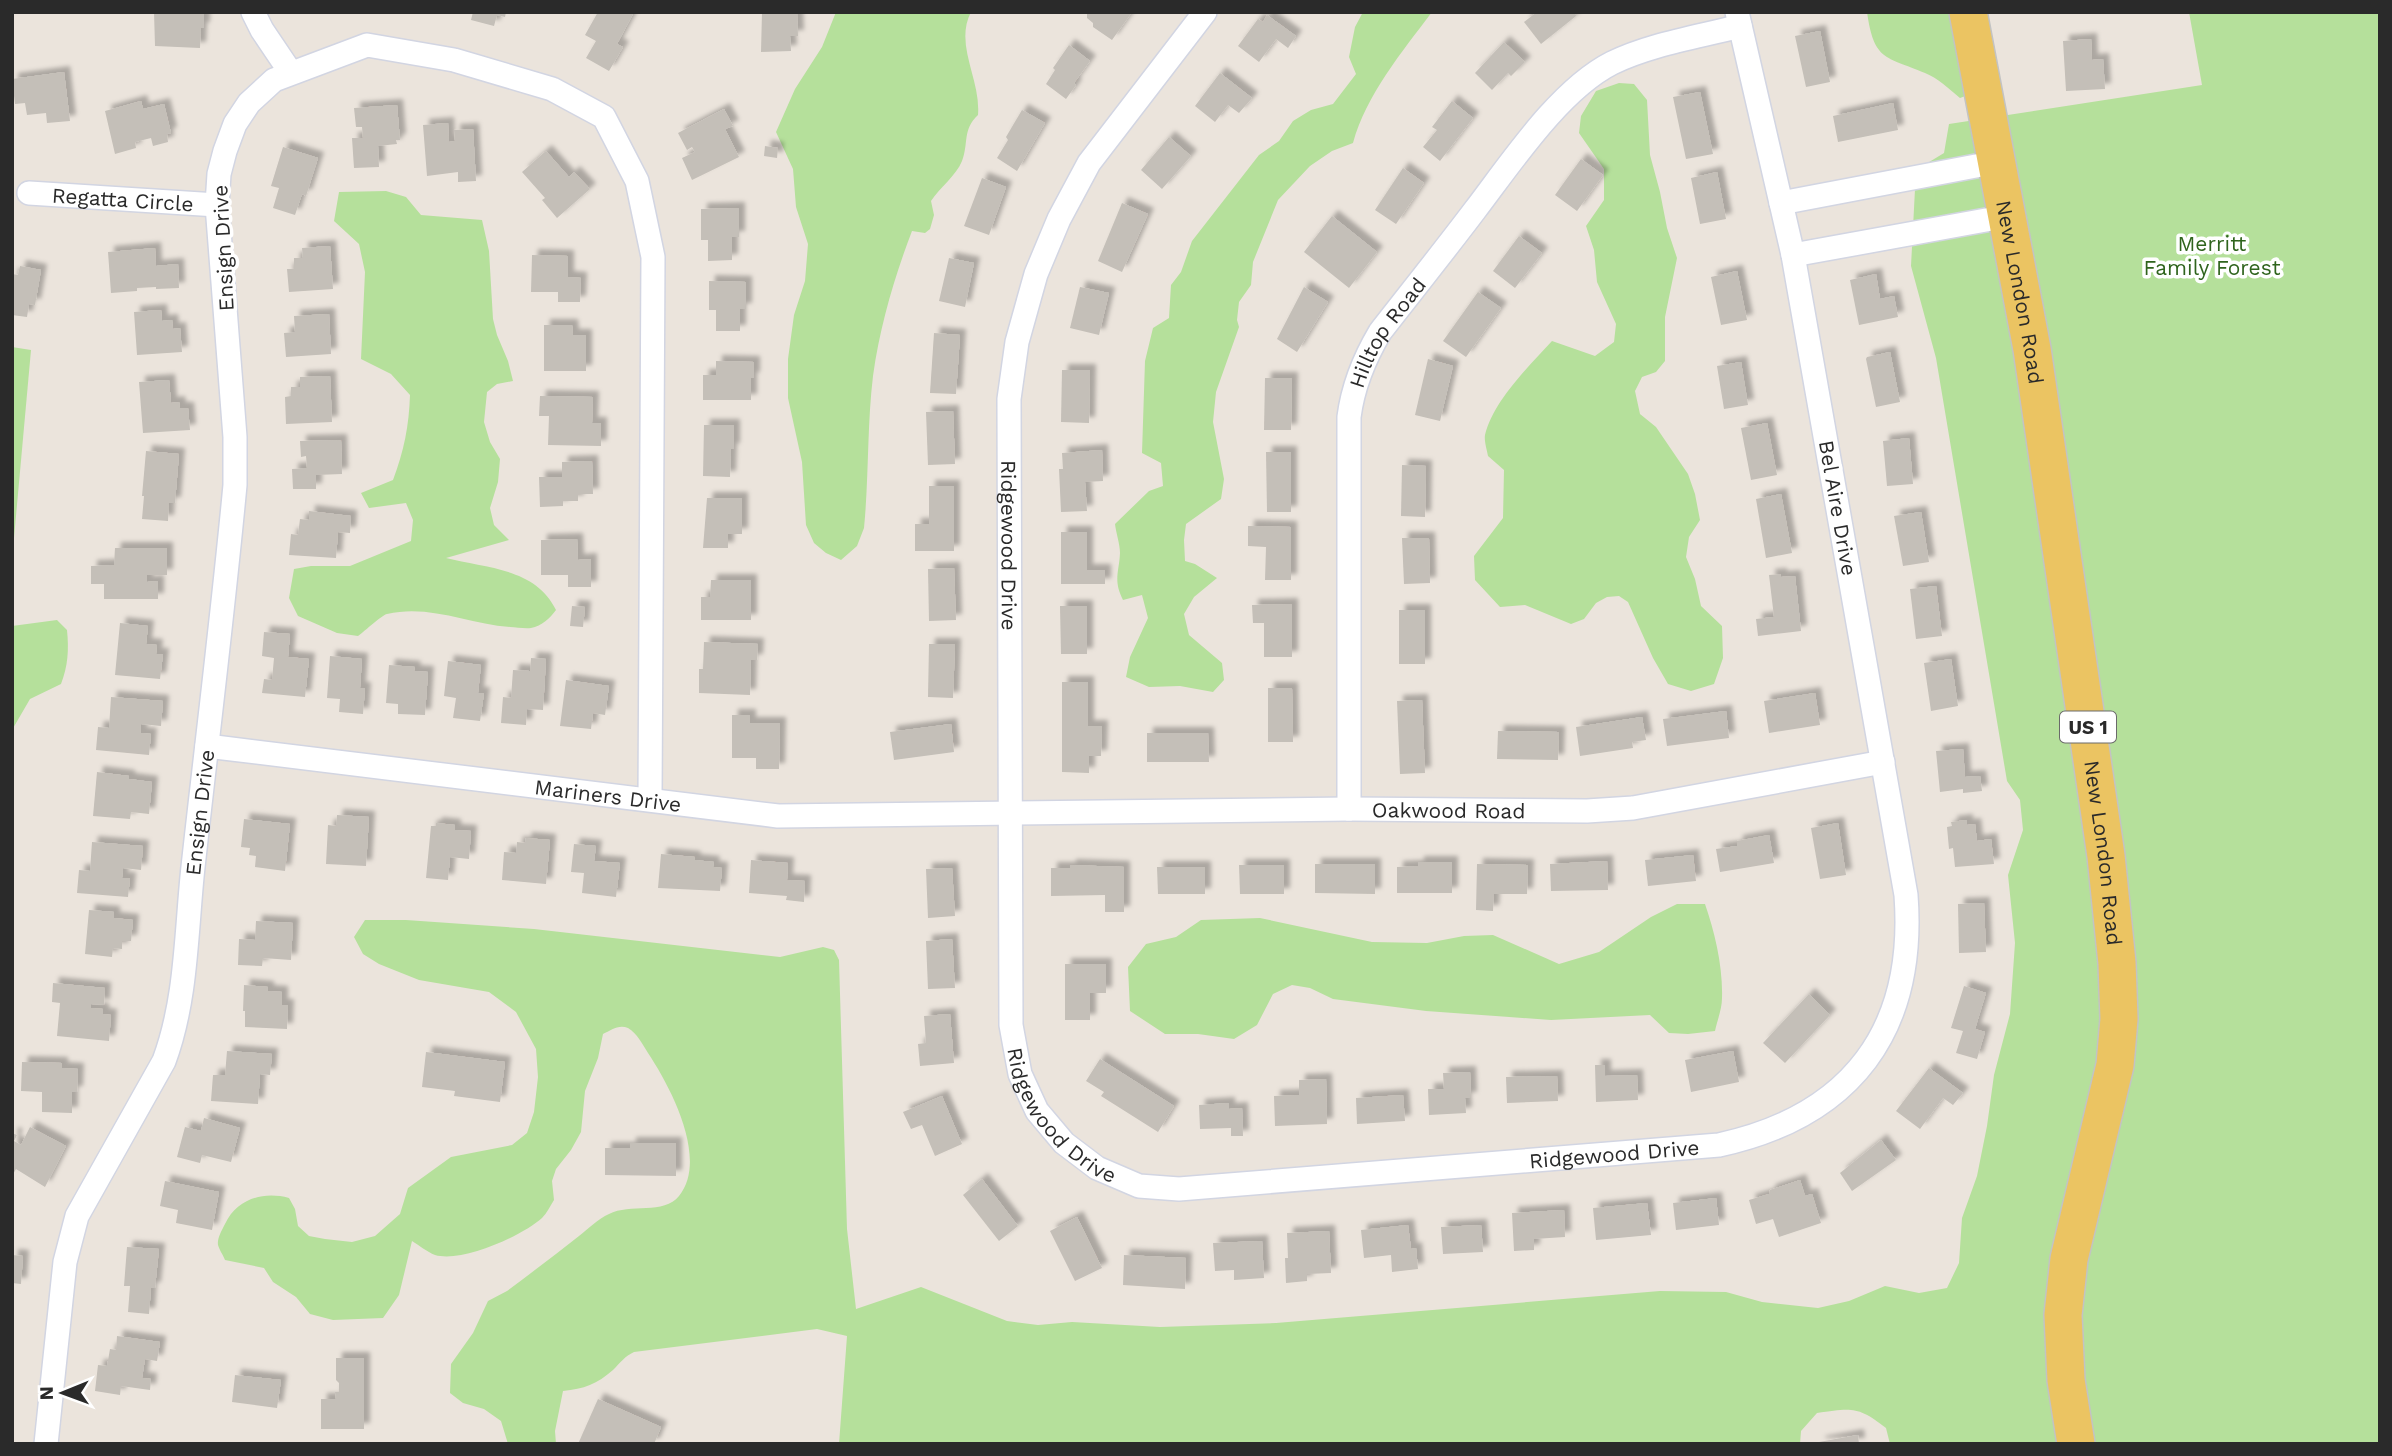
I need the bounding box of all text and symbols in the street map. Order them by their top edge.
street label: Regatta Circle [51,182,194,216]
street label: Ensign Drive [207,184,239,312]
street label: New London Road [1991,198,2049,386]
park label: Merritt Family Forest [2143,231,2281,280]
street label: Hilltop Road [1343,272,1431,391]
street label: Bel Aire Drive [1814,438,1862,578]
street label: Ridgewood Drive [997,460,1022,631]
road number: US 1 [2060,712,2116,742]
street label: Ensign Drive [180,748,219,877]
street label: New London Road [2080,759,2128,947]
street label: Mariners Drive [533,774,683,817]
street label: Oakwood Road [1372,797,1526,823]
street label: Ridgewood Drive [1003,1045,1120,1187]
street label: Ridgewood Drive [1528,1134,1700,1173]
north arrow [28,1358,98,1428]
text: N [35,1386,58,1401]

